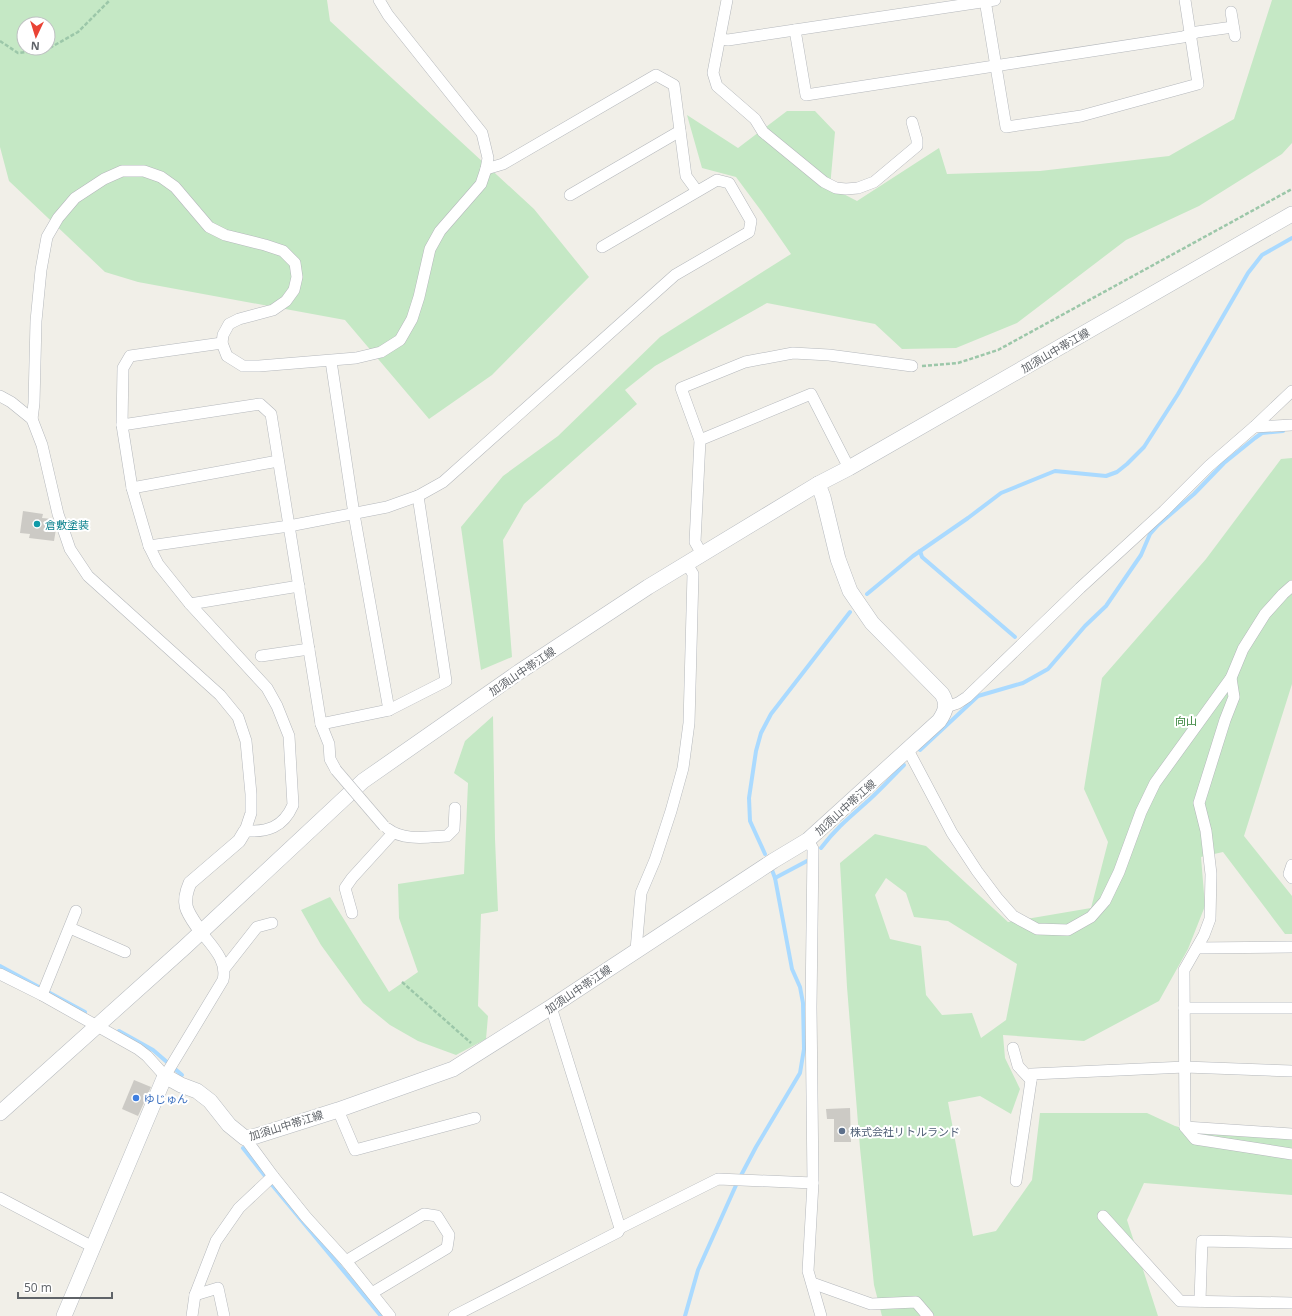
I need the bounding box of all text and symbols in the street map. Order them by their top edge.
north arrow [16,16,56,56]
text: N [30,39,40,54]
street label: 加須山中帯江線 [1018,324,1092,376]
place label: 倉敷塗装 [45,517,89,532]
marker: 倉敷塗装 [32,519,42,529]
street label: 加須山中帯江線 [486,643,558,699]
park label: 向山 [1175,713,1197,728]
street label: 加須山中帯江線 [811,776,879,838]
street label: 加須山中帯江線 [542,961,614,1017]
place label: ゆじゅん [144,1091,188,1106]
marker: ゆじゅん [131,1093,141,1103]
street label: 加須山中帯江線 [247,1107,325,1143]
place label: 株式会社リトルランド [850,1124,960,1139]
marker: 株式会社リトルランド [837,1126,847,1136]
scale bar [18,1274,112,1300]
text: 50 m [24,1279,52,1296]

